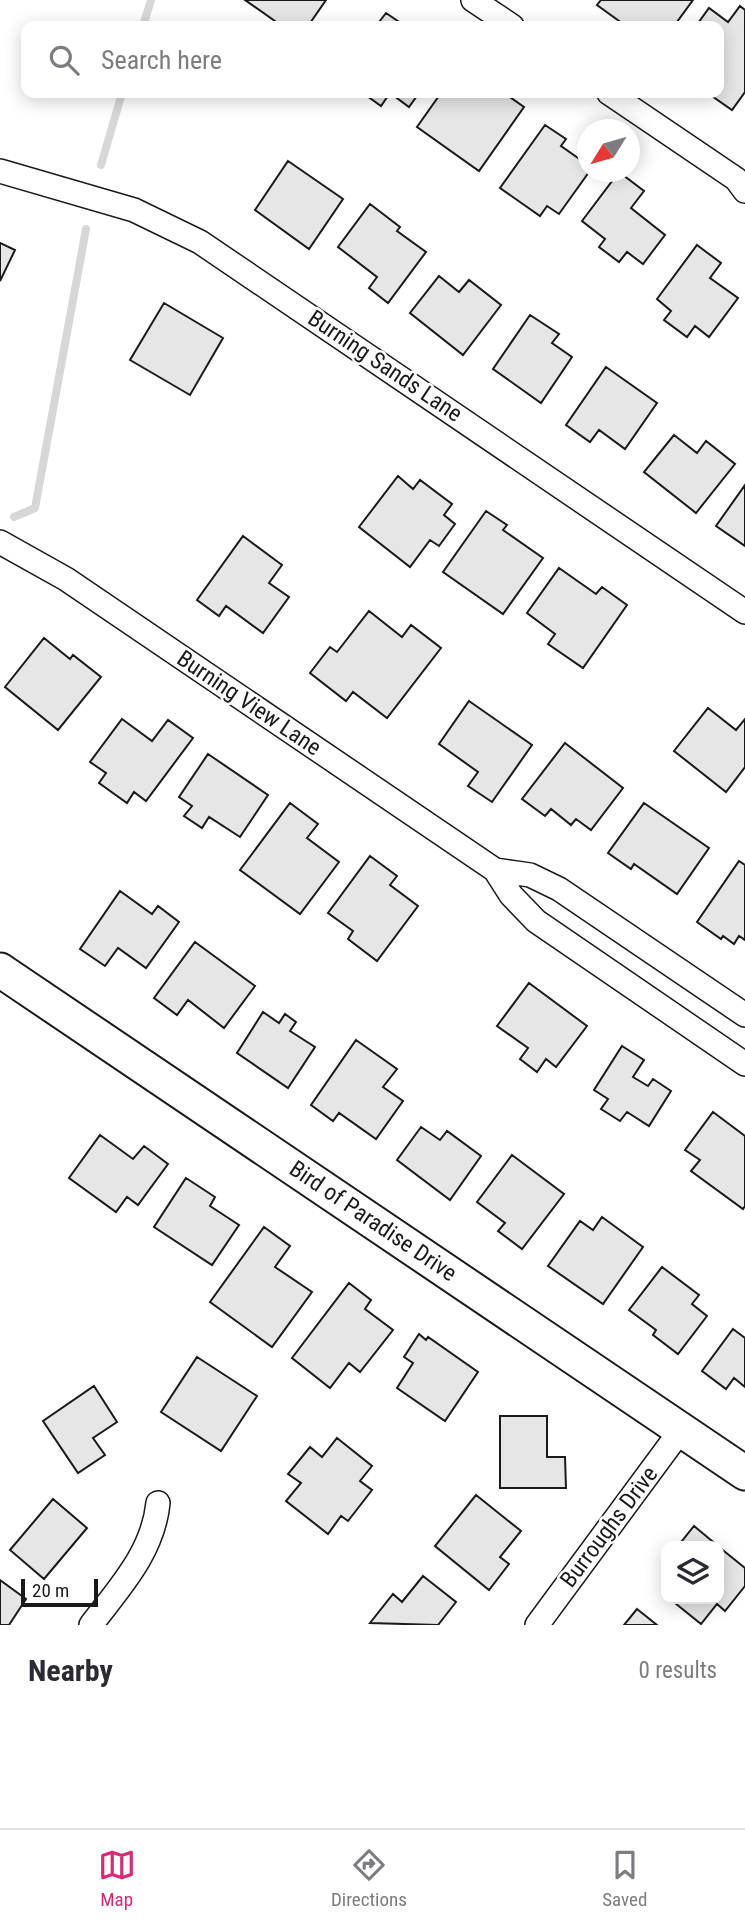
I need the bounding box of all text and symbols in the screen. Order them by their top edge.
search box [21,21,724,98]
icon: search [45,41,83,79]
text: Search here [101,45,222,75]
north arrow [577,119,640,182]
street label: Burning Sands Lane [303,304,467,428]
street label: Burning View Lane [172,645,326,761]
street label: Bird of Paradise Drive [284,1155,462,1287]
street label: Burroughs Drive [555,1461,663,1593]
map controls [661,1541,724,1604]
button: layers [661,1541,724,1604]
scale bar [21,1576,98,1608]
text: 20 m [32,1579,69,1602]
text: Nearby [28,1653,113,1688]
text: 0 results [639,1657,717,1684]
tab: Map [98,1846,136,1911]
tab: Directions [331,1846,407,1911]
tab: Saved [602,1846,647,1911]

